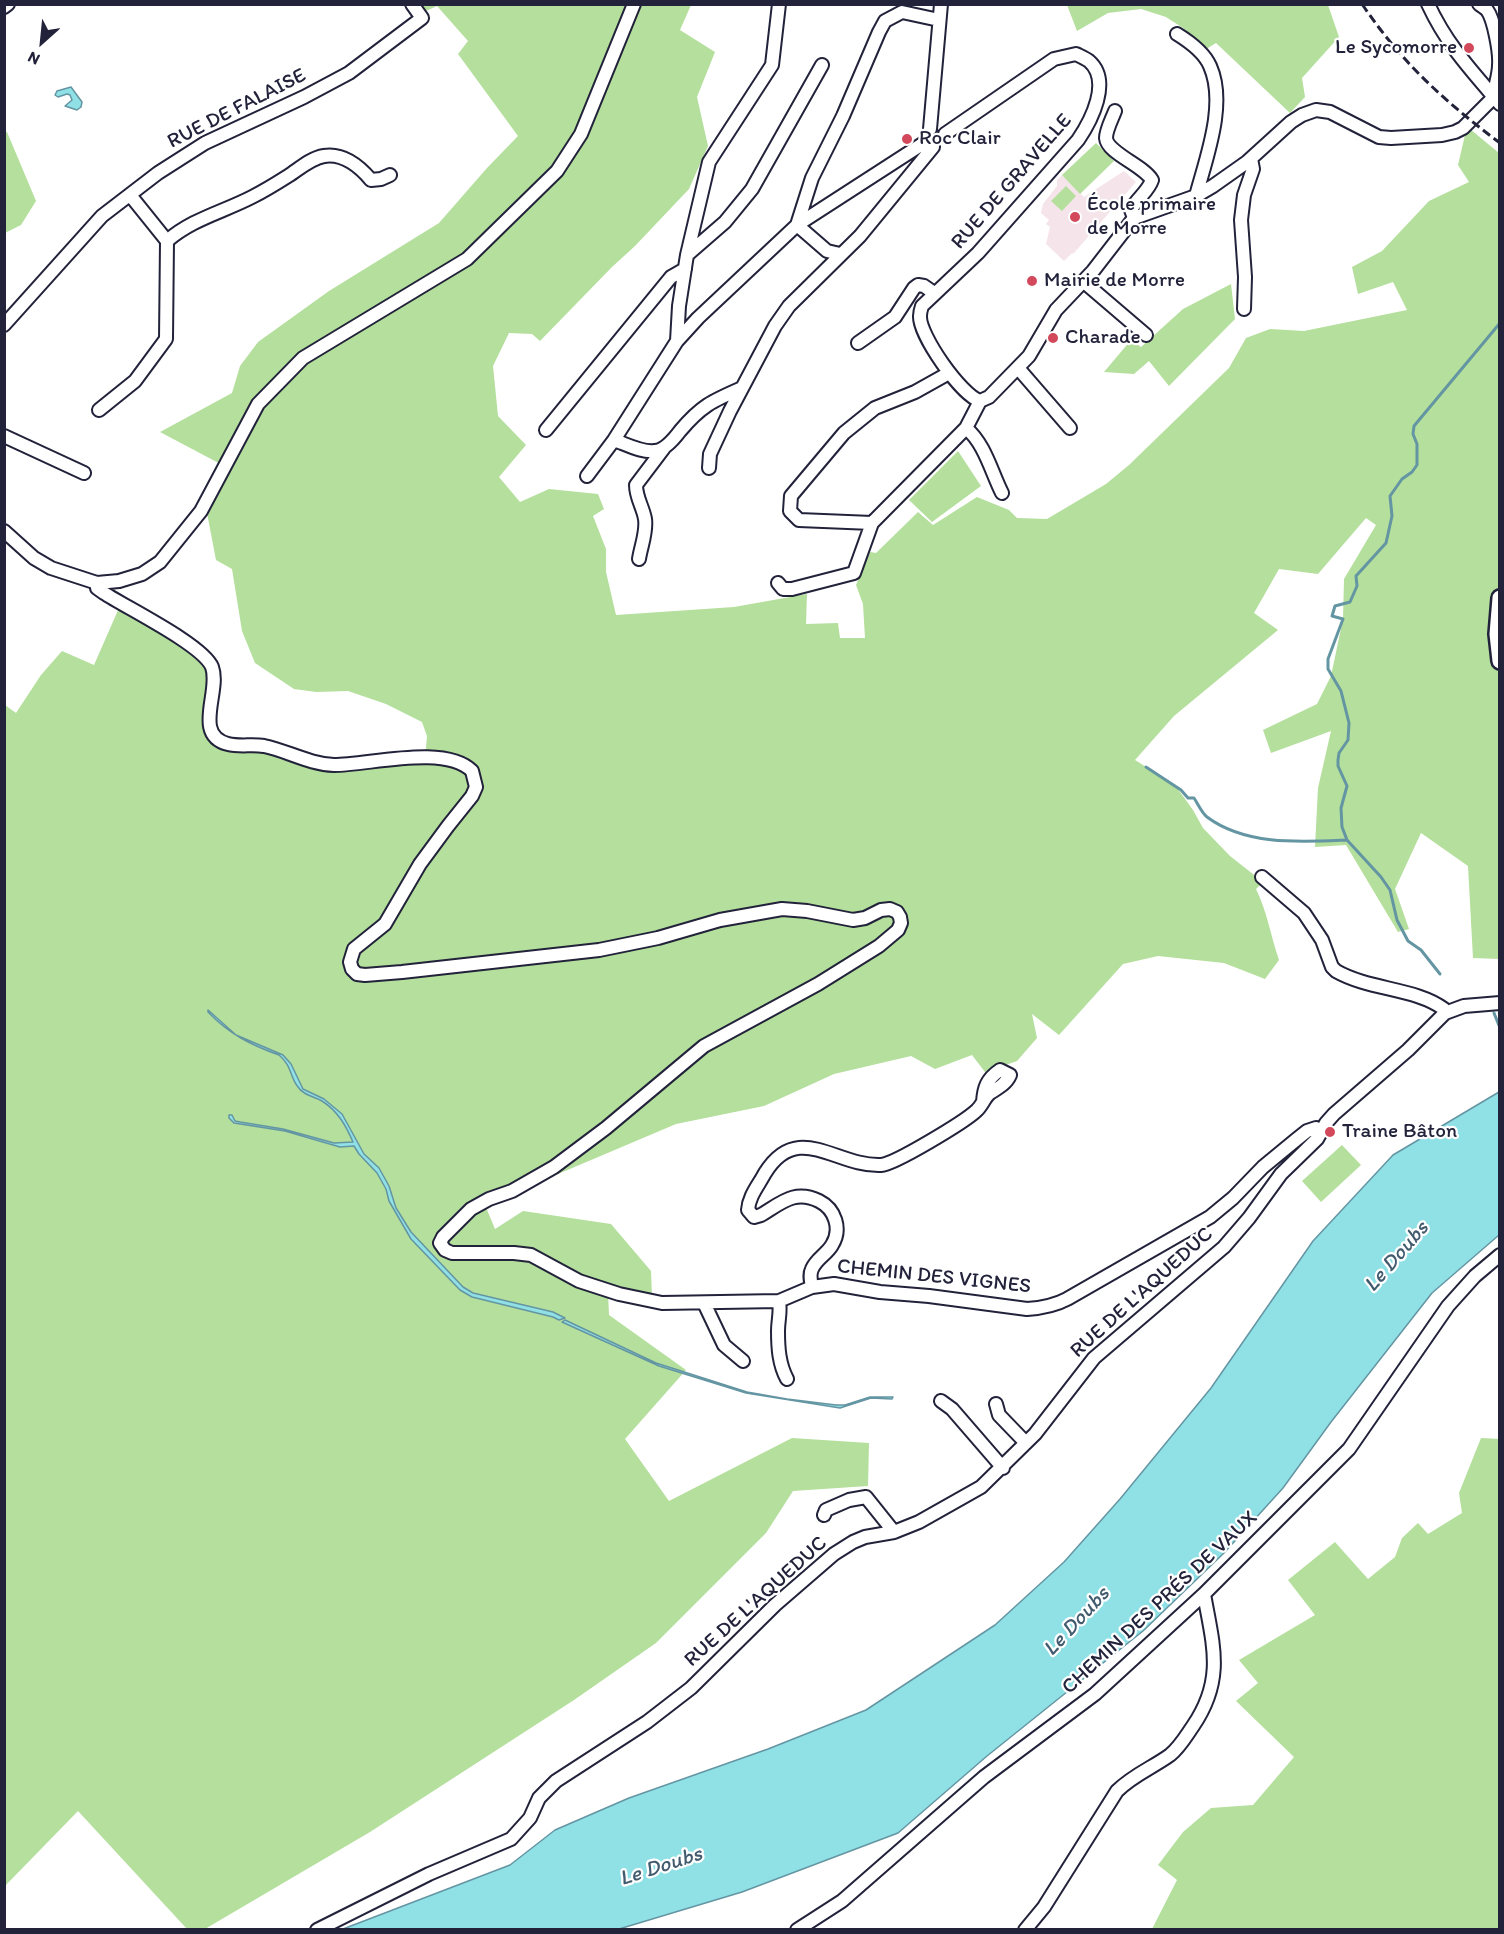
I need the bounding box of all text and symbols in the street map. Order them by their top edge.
north arrow [12,12,72,72]
place label: Le Sycomorre [1335,35,1457,61]
marker: Le Sycomorre [1462,41,1476,55]
text: N [24,48,43,69]
street label: RUE DE FALAISE [164,63,310,155]
street label: RUE DE GRAVELLE [946,109,1078,255]
place label: Roc Clair [919,126,1001,152]
marker: Roc Clair [900,132,914,146]
place label: École primaire de Morre [1087,192,1216,242]
marker: École primaire de Morre [1068,210,1082,224]
place label: Mairie de Morre [1044,268,1185,294]
marker: Mairie de Morre [1025,274,1039,288]
place label: Charade [1065,325,1141,351]
marker: Charade [1046,331,1060,345]
place label: Traine Bâton [1342,1119,1457,1145]
marker: Traine Bâton [1323,1125,1337,1139]
water label: Le Doubs [1359,1216,1435,1298]
street label: RUE DE L'AQUEDUC [1065,1222,1219,1364]
street label: CHEMIN DES VIGNES [836,1254,1032,1300]
street label: CHEMIN DES PRÉS DE VAUX [1057,1506,1263,1700]
street label: RUE DE L'AQUEDUC [679,1531,833,1673]
water label: Le Doubs [1038,1582,1116,1662]
water label: Le Doubs [616,1841,706,1893]

